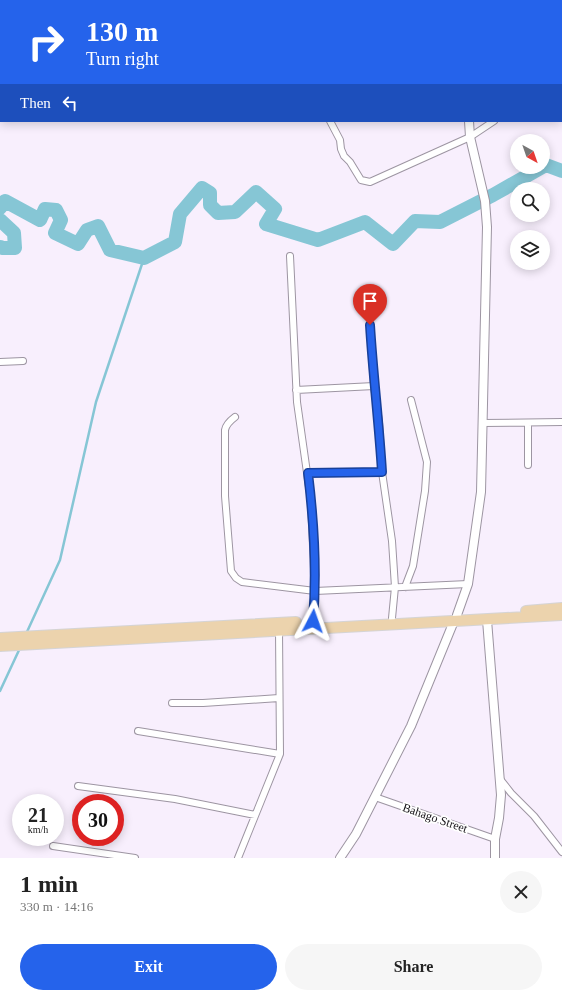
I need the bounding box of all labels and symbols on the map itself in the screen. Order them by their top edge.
north arrow [510,134,550,174]
pin [353,284,387,325]
position arrow [292,600,334,642]
speed limit sign: 30 [72,794,124,846]
street label: Bahago Street [401,800,470,836]

